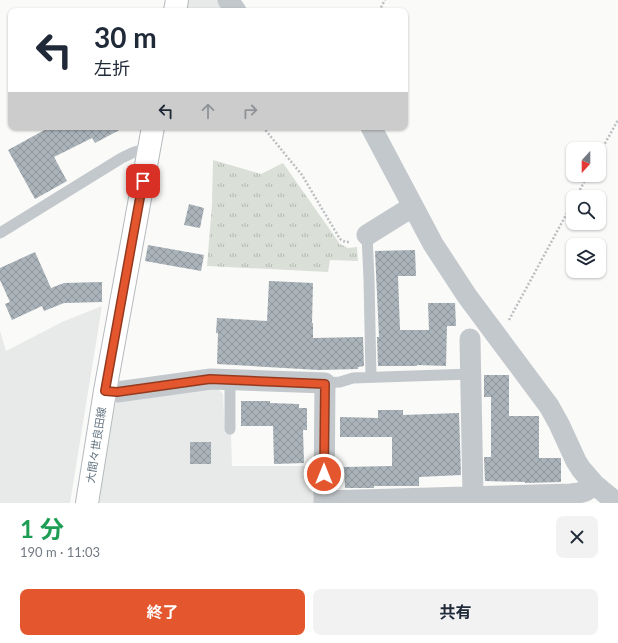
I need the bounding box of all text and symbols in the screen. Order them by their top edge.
text: 30 m [94,20,157,54]
icon: left [28,24,80,76]
text: 左折 [94,57,130,79]
icon: left [155,100,177,122]
icon: ahead [197,100,219,122]
icon: right [239,100,261,122]
north arrow [566,142,606,182]
map controls [566,142,606,278]
pin [126,164,160,198]
icon: arrive [132,170,154,192]
button: search [566,190,606,230]
button: layers [566,238,606,278]
street label: 大間々世良田線 [83,406,108,484]
position arrow [303,453,345,495]
text: 1 分 [20,514,64,543]
button: close [556,516,598,558]
text: 190 m · 11:03 [20,544,100,560]
button: 終了 [20,589,305,635]
button: 共有 [313,589,598,635]

